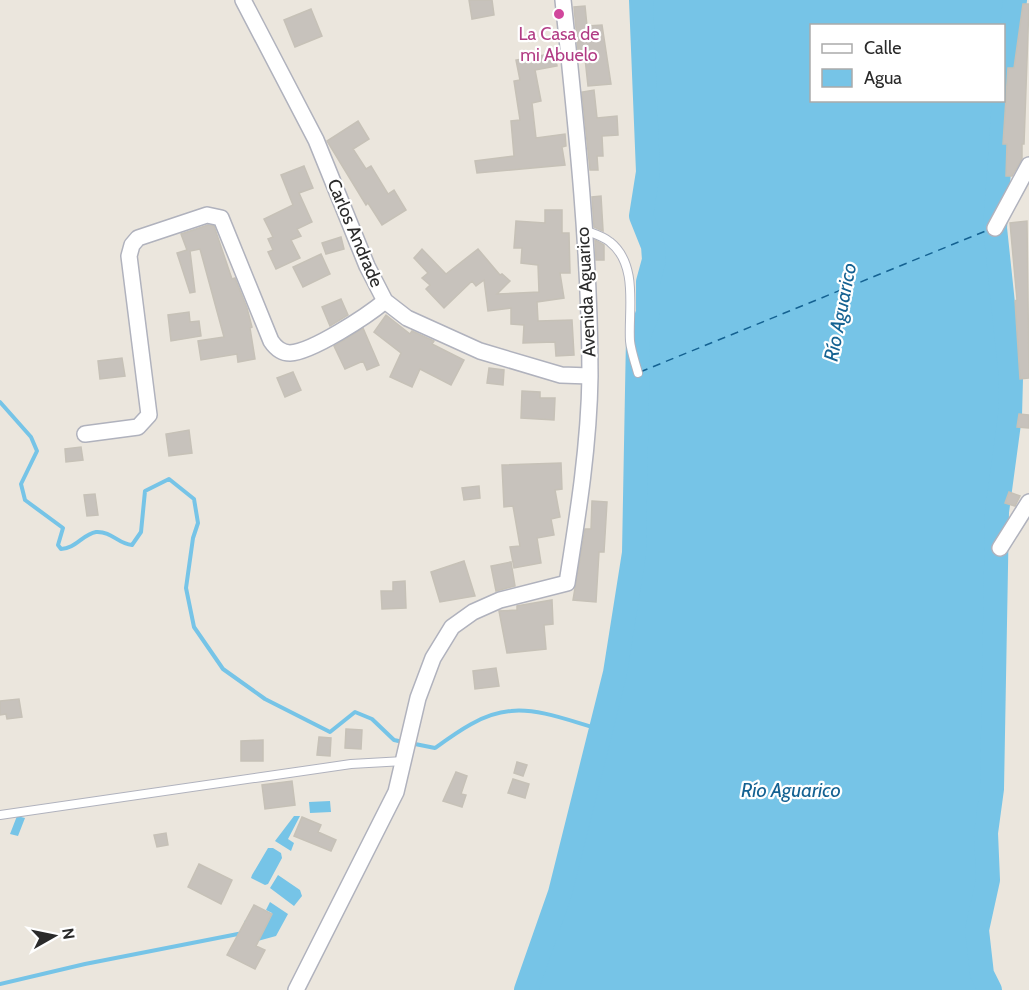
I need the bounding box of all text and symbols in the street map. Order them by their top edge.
marker: La Casa de mi Abuelo [552,7,566,21]
place label: La Casa de mi Abuelo [519,23,599,66]
legend [810,24,1005,102]
text: Calle [864,37,901,59]
text: Agua [864,67,902,89]
street label: Carlos Andrade [322,176,388,290]
street label: Avenida Aguarico [572,226,600,358]
water label: Río Aguarico [819,261,861,363]
water label: Río Aguarico [741,778,841,802]
north arrow [24,906,84,966]
text: N [58,927,79,941]

